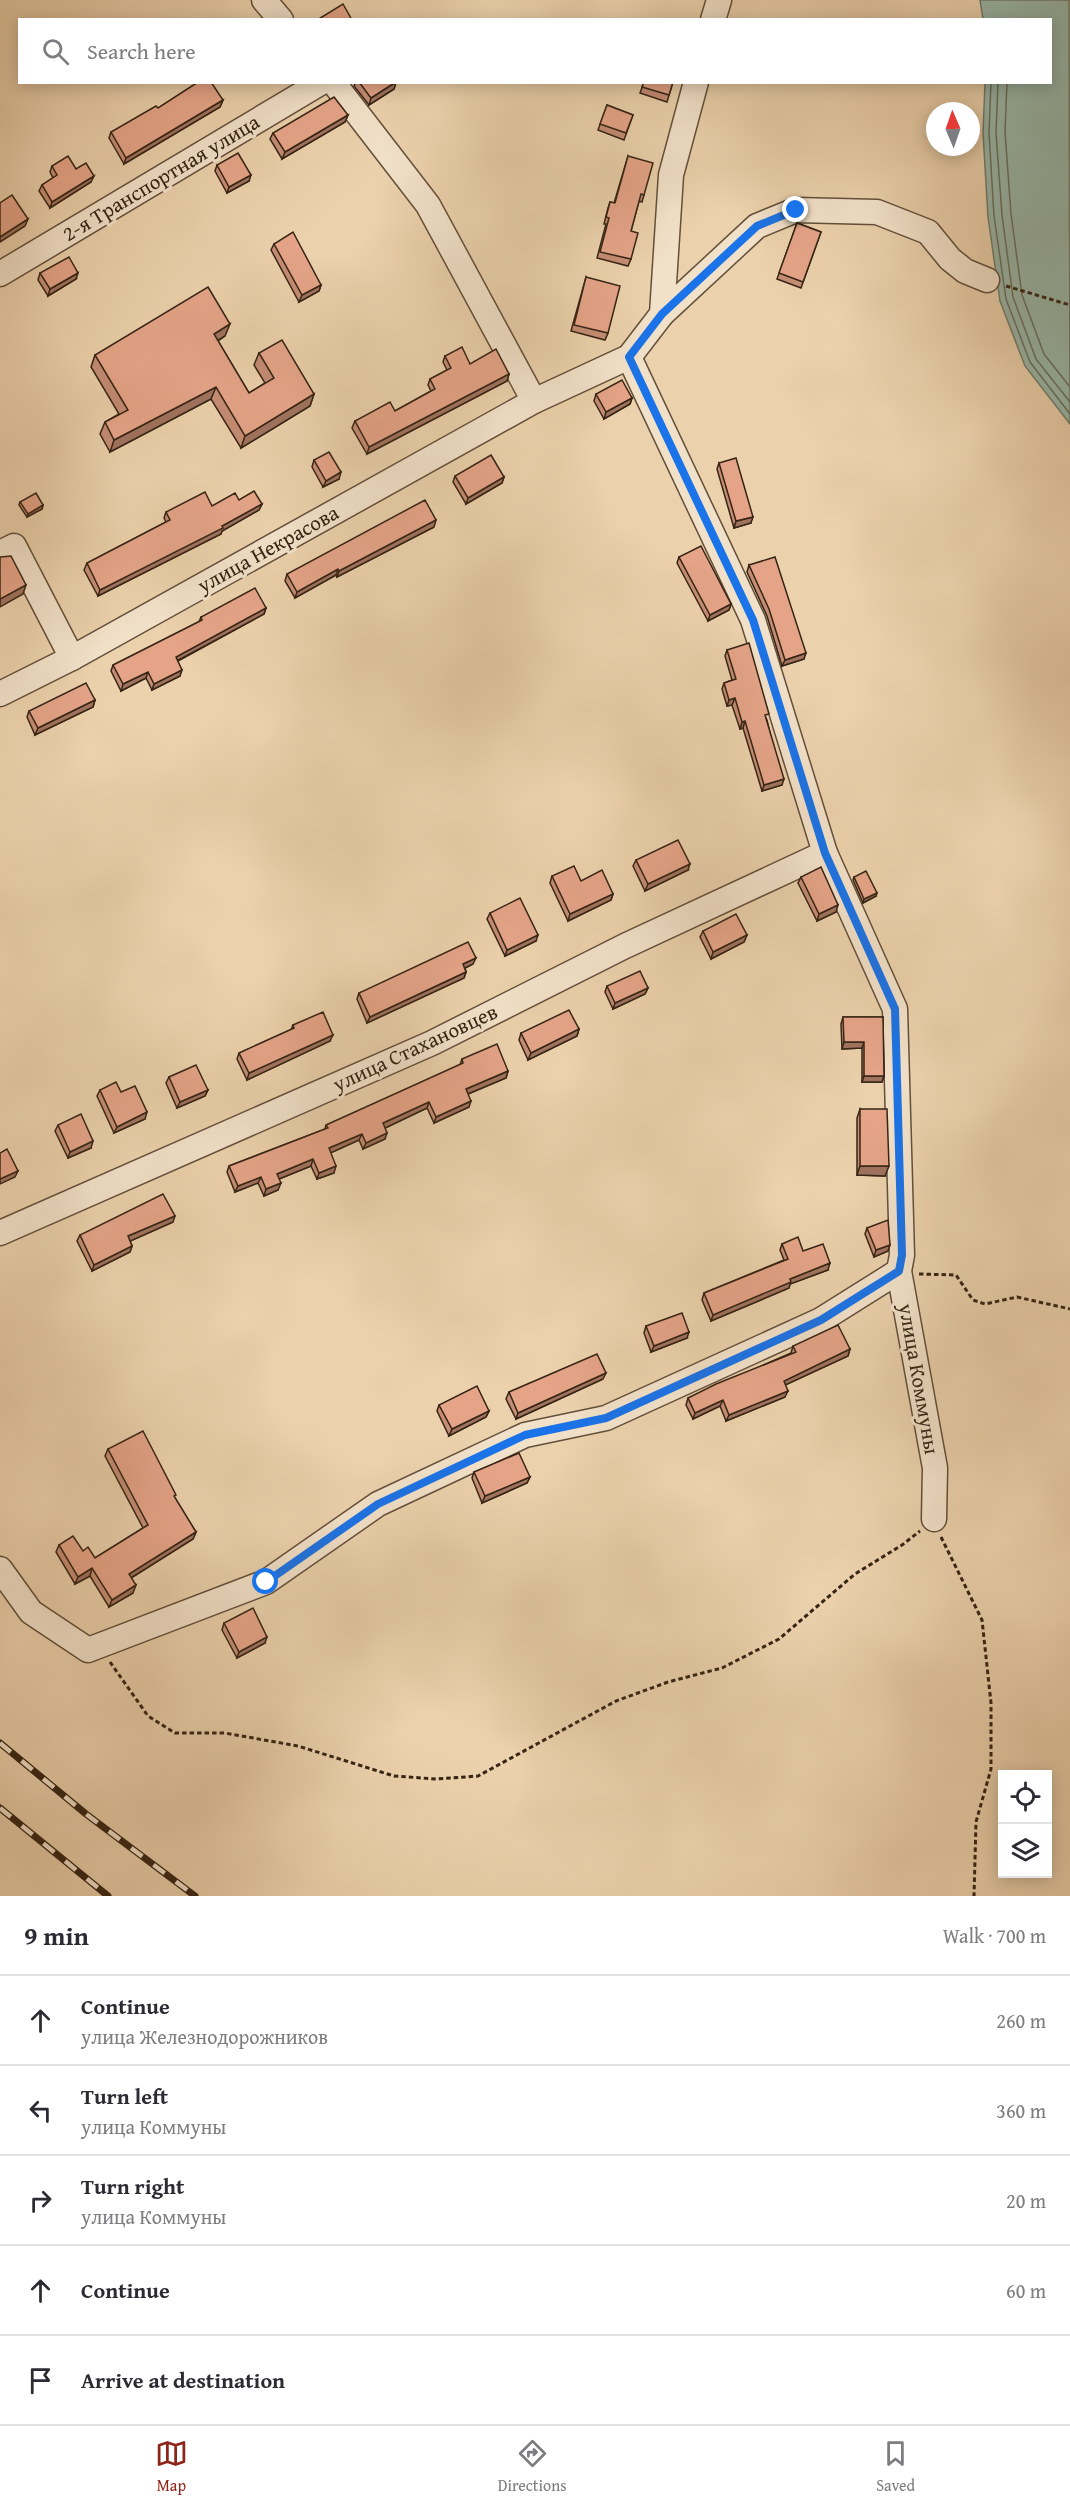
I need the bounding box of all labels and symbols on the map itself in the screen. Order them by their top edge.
north arrow [926,102,980,156]
street label: 2-я Транспортная улица [56,106,265,249]
route end [782,196,808,222]
street label: улица Некрасова [190,497,344,601]
street label: улица Стахановцев [326,996,502,1100]
street label: улица Коммуны [891,1300,948,1457]
route start [252,1568,278,1594]

